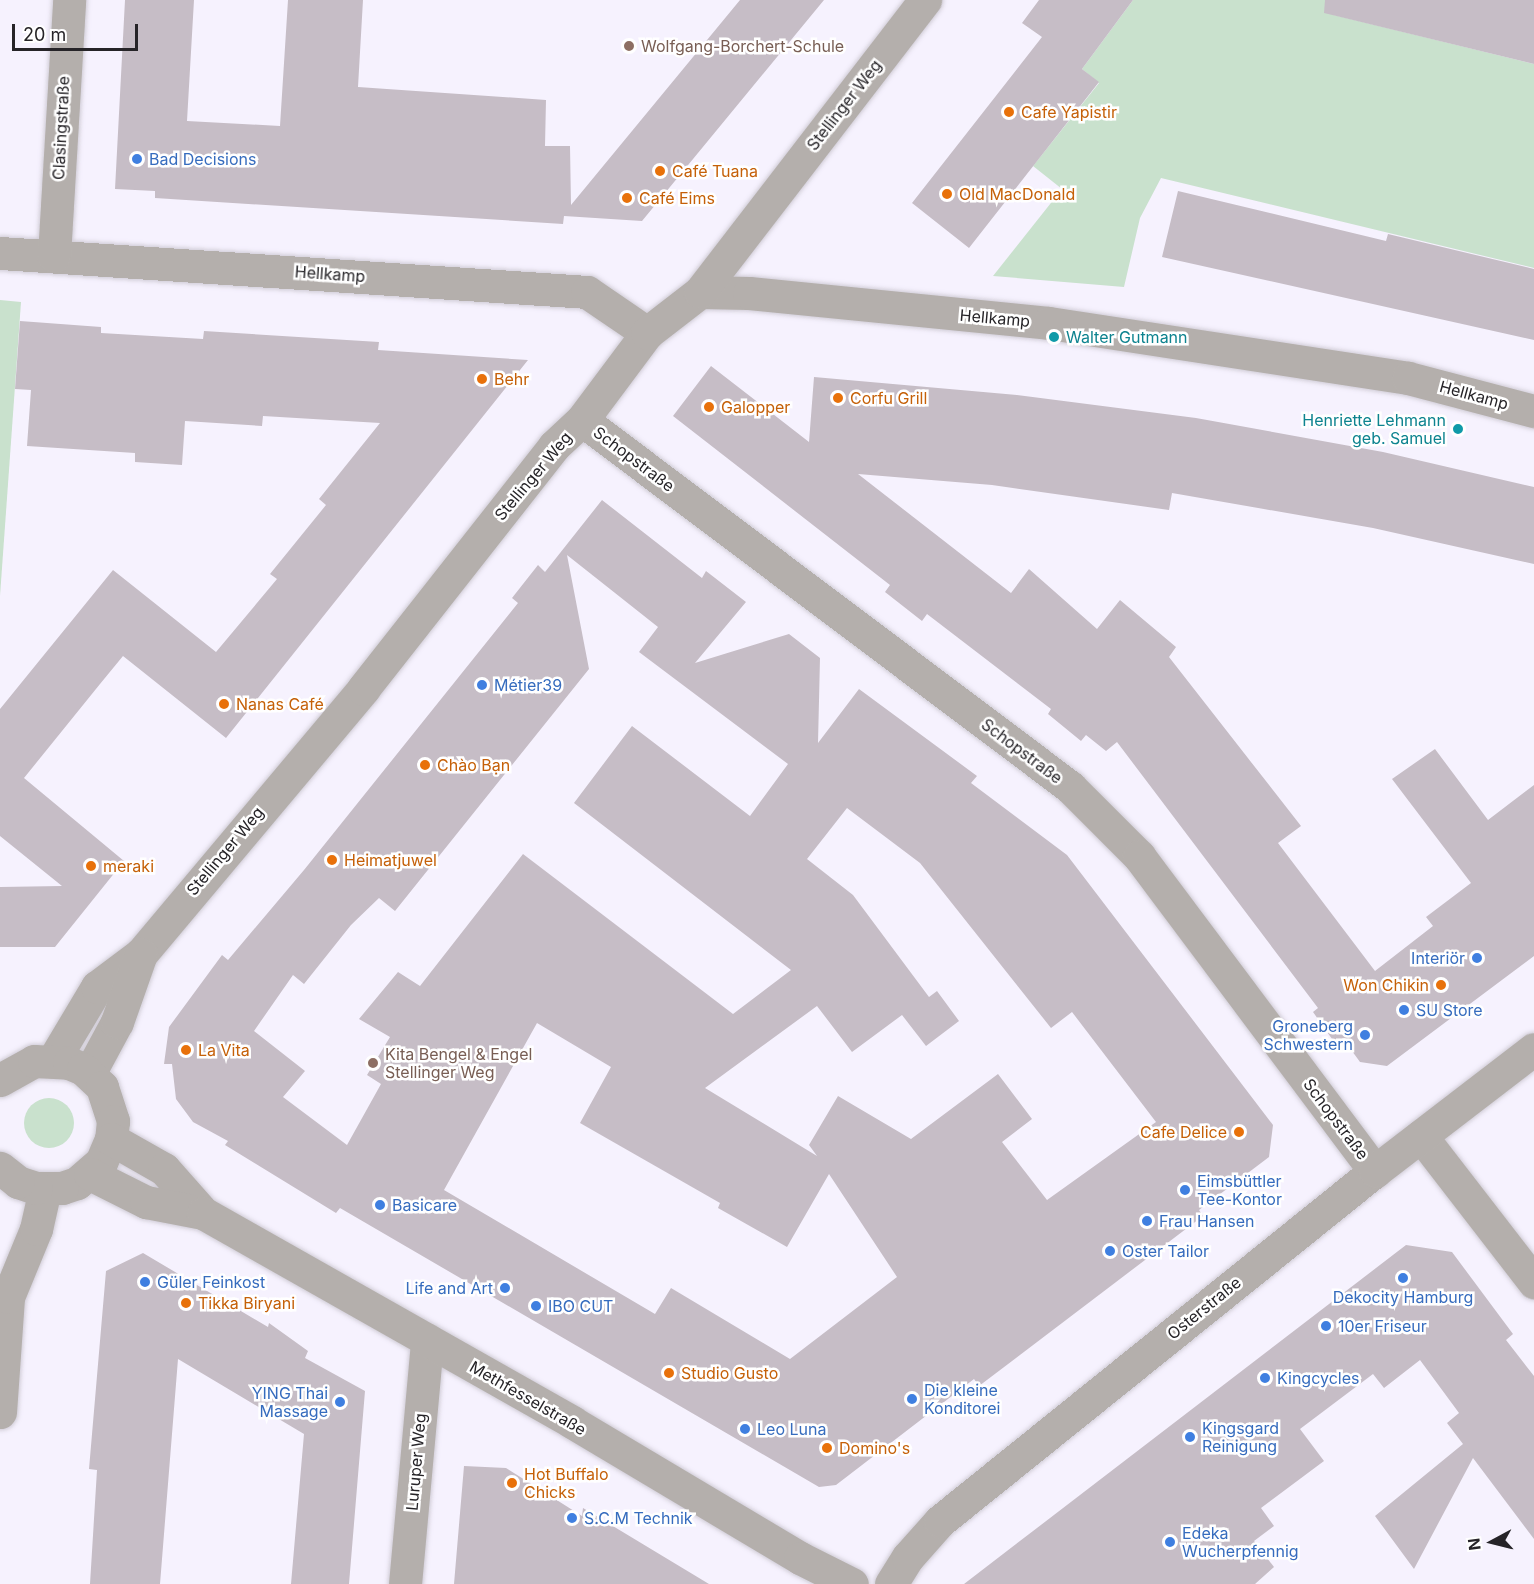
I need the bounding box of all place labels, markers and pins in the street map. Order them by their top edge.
place label: Wolfgang-Borchert-Schule [641,36,844,56]
marker: Wolfgang-Borchert-Schule [622,39,636,53]
place label: Cafe Yapistir [1021,102,1117,122]
marker: Cafe Yapistir [1002,105,1016,119]
place label: Bad Decisions [149,149,256,169]
marker: Bad Decisions [130,152,144,166]
place label: Café Tuana [672,161,758,181]
marker: Café Tuana [653,164,667,178]
place label: Old MacDonald [959,184,1075,204]
marker: Old MacDonald [940,187,954,201]
place label: Café Eims [639,188,715,208]
marker: Café Eims [620,191,634,205]
place label: Walter Gutmann [1066,327,1188,347]
marker: Walter Gutmann [1047,330,1061,344]
place label: Behr [494,369,529,389]
marker: Behr [475,372,489,386]
place label: Corfu Grill [850,388,927,408]
marker: Corfu Grill [831,391,845,405]
place label: Galopper [721,397,790,417]
marker: Galopper [702,400,716,414]
place label: Henriette Lehmann geb. Samuel [1302,410,1446,448]
marker: Henriette Lehmann geb. Samuel [1451,422,1465,436]
place label: Métier39 [494,675,562,695]
marker: Métier39 [475,678,489,692]
place label: Nanas Café [236,694,324,714]
marker: Nanas Café [217,697,231,711]
place label: Chào Bạn [437,755,510,775]
marker: Chào Bạn [418,758,432,772]
place label: Heimatjuwel [344,850,437,870]
marker: Heimatjuwel [325,853,339,867]
place label: meraki [103,856,154,876]
marker: meraki [84,859,98,873]
place label: Interiör [1411,948,1465,968]
marker: Interiör [1470,951,1484,965]
place label: Won Chikin [1343,975,1429,995]
marker: Won Chikin [1434,978,1448,992]
place label: SU Store [1416,1000,1483,1020]
marker: SU Store [1397,1003,1411,1017]
place label: Groneberg Schwestern [1263,1016,1353,1054]
marker: Groneberg Schwestern [1358,1028,1372,1042]
place label: La Vita [198,1040,250,1060]
marker: La Vita [179,1043,193,1057]
place label: Kita Bengel & Engel Stellinger Weg [385,1044,532,1082]
marker: Kita Bengel & Engel Stellinger Weg [366,1056,380,1070]
place label: Cafe Delice [1140,1122,1227,1142]
marker: Cafe Delice [1232,1125,1246,1139]
place label: Eimsbüttler Tee-Kontor [1197,1171,1282,1209]
marker: Eimsbüttler Tee-Kontor [1178,1183,1192,1197]
place label: Basicare [392,1195,457,1215]
marker: Basicare [373,1198,387,1212]
place label: Frau Hansen [1159,1211,1254,1231]
marker: Frau Hansen [1140,1214,1154,1228]
place label: Oster Tailor [1122,1241,1209,1261]
marker: Oster Tailor [1103,1244,1117,1258]
marker: Dekocity Hamburg [1396,1271,1410,1285]
place label: Güler Feinkost [157,1272,265,1292]
marker: Güler Feinkost [138,1275,152,1289]
place label: Life and Art [406,1278,493,1298]
marker: Life and Art [498,1281,512,1295]
place label: Dekocity Hamburg [1333,1287,1473,1307]
place label: Tikka Biryani [198,1293,295,1313]
marker: Tikka Biryani [179,1296,193,1310]
place label: IBO CUT [548,1296,613,1316]
marker: IBO CUT [529,1299,543,1313]
place label: 10er Friseur [1338,1316,1427,1336]
marker: 10er Friseur [1319,1319,1333,1333]
place label: Studio Gusto [681,1363,778,1383]
marker: Studio Gusto [662,1366,676,1380]
place label: Kingcycles [1277,1368,1359,1388]
marker: Kingcycles [1258,1371,1272,1385]
place label: Die kleine Konditorei [924,1380,1000,1418]
place label: YING Thai Massage [252,1383,328,1421]
marker: Die kleine Konditorei [905,1392,919,1406]
marker: YING Thai Massage [333,1395,347,1409]
place label: Kingsgard Reinigung [1202,1418,1279,1456]
place label: Leo Luna [757,1419,826,1439]
marker: Leo Luna [738,1422,752,1436]
marker: Kingsgard Reinigung [1183,1430,1197,1444]
place label: Domino's [839,1438,910,1458]
marker: Domino's [820,1441,834,1455]
place label: Hot Buffalo Chicks [524,1464,609,1502]
marker: Hot Buffalo Chicks [505,1476,519,1490]
place label: S.C.M Technik [584,1508,693,1528]
marker: S.C.M Technik [565,1511,579,1525]
place label: Edeka Wucherpfennig [1182,1523,1299,1561]
marker: Edeka Wucherpfennig [1163,1535,1177,1549]

